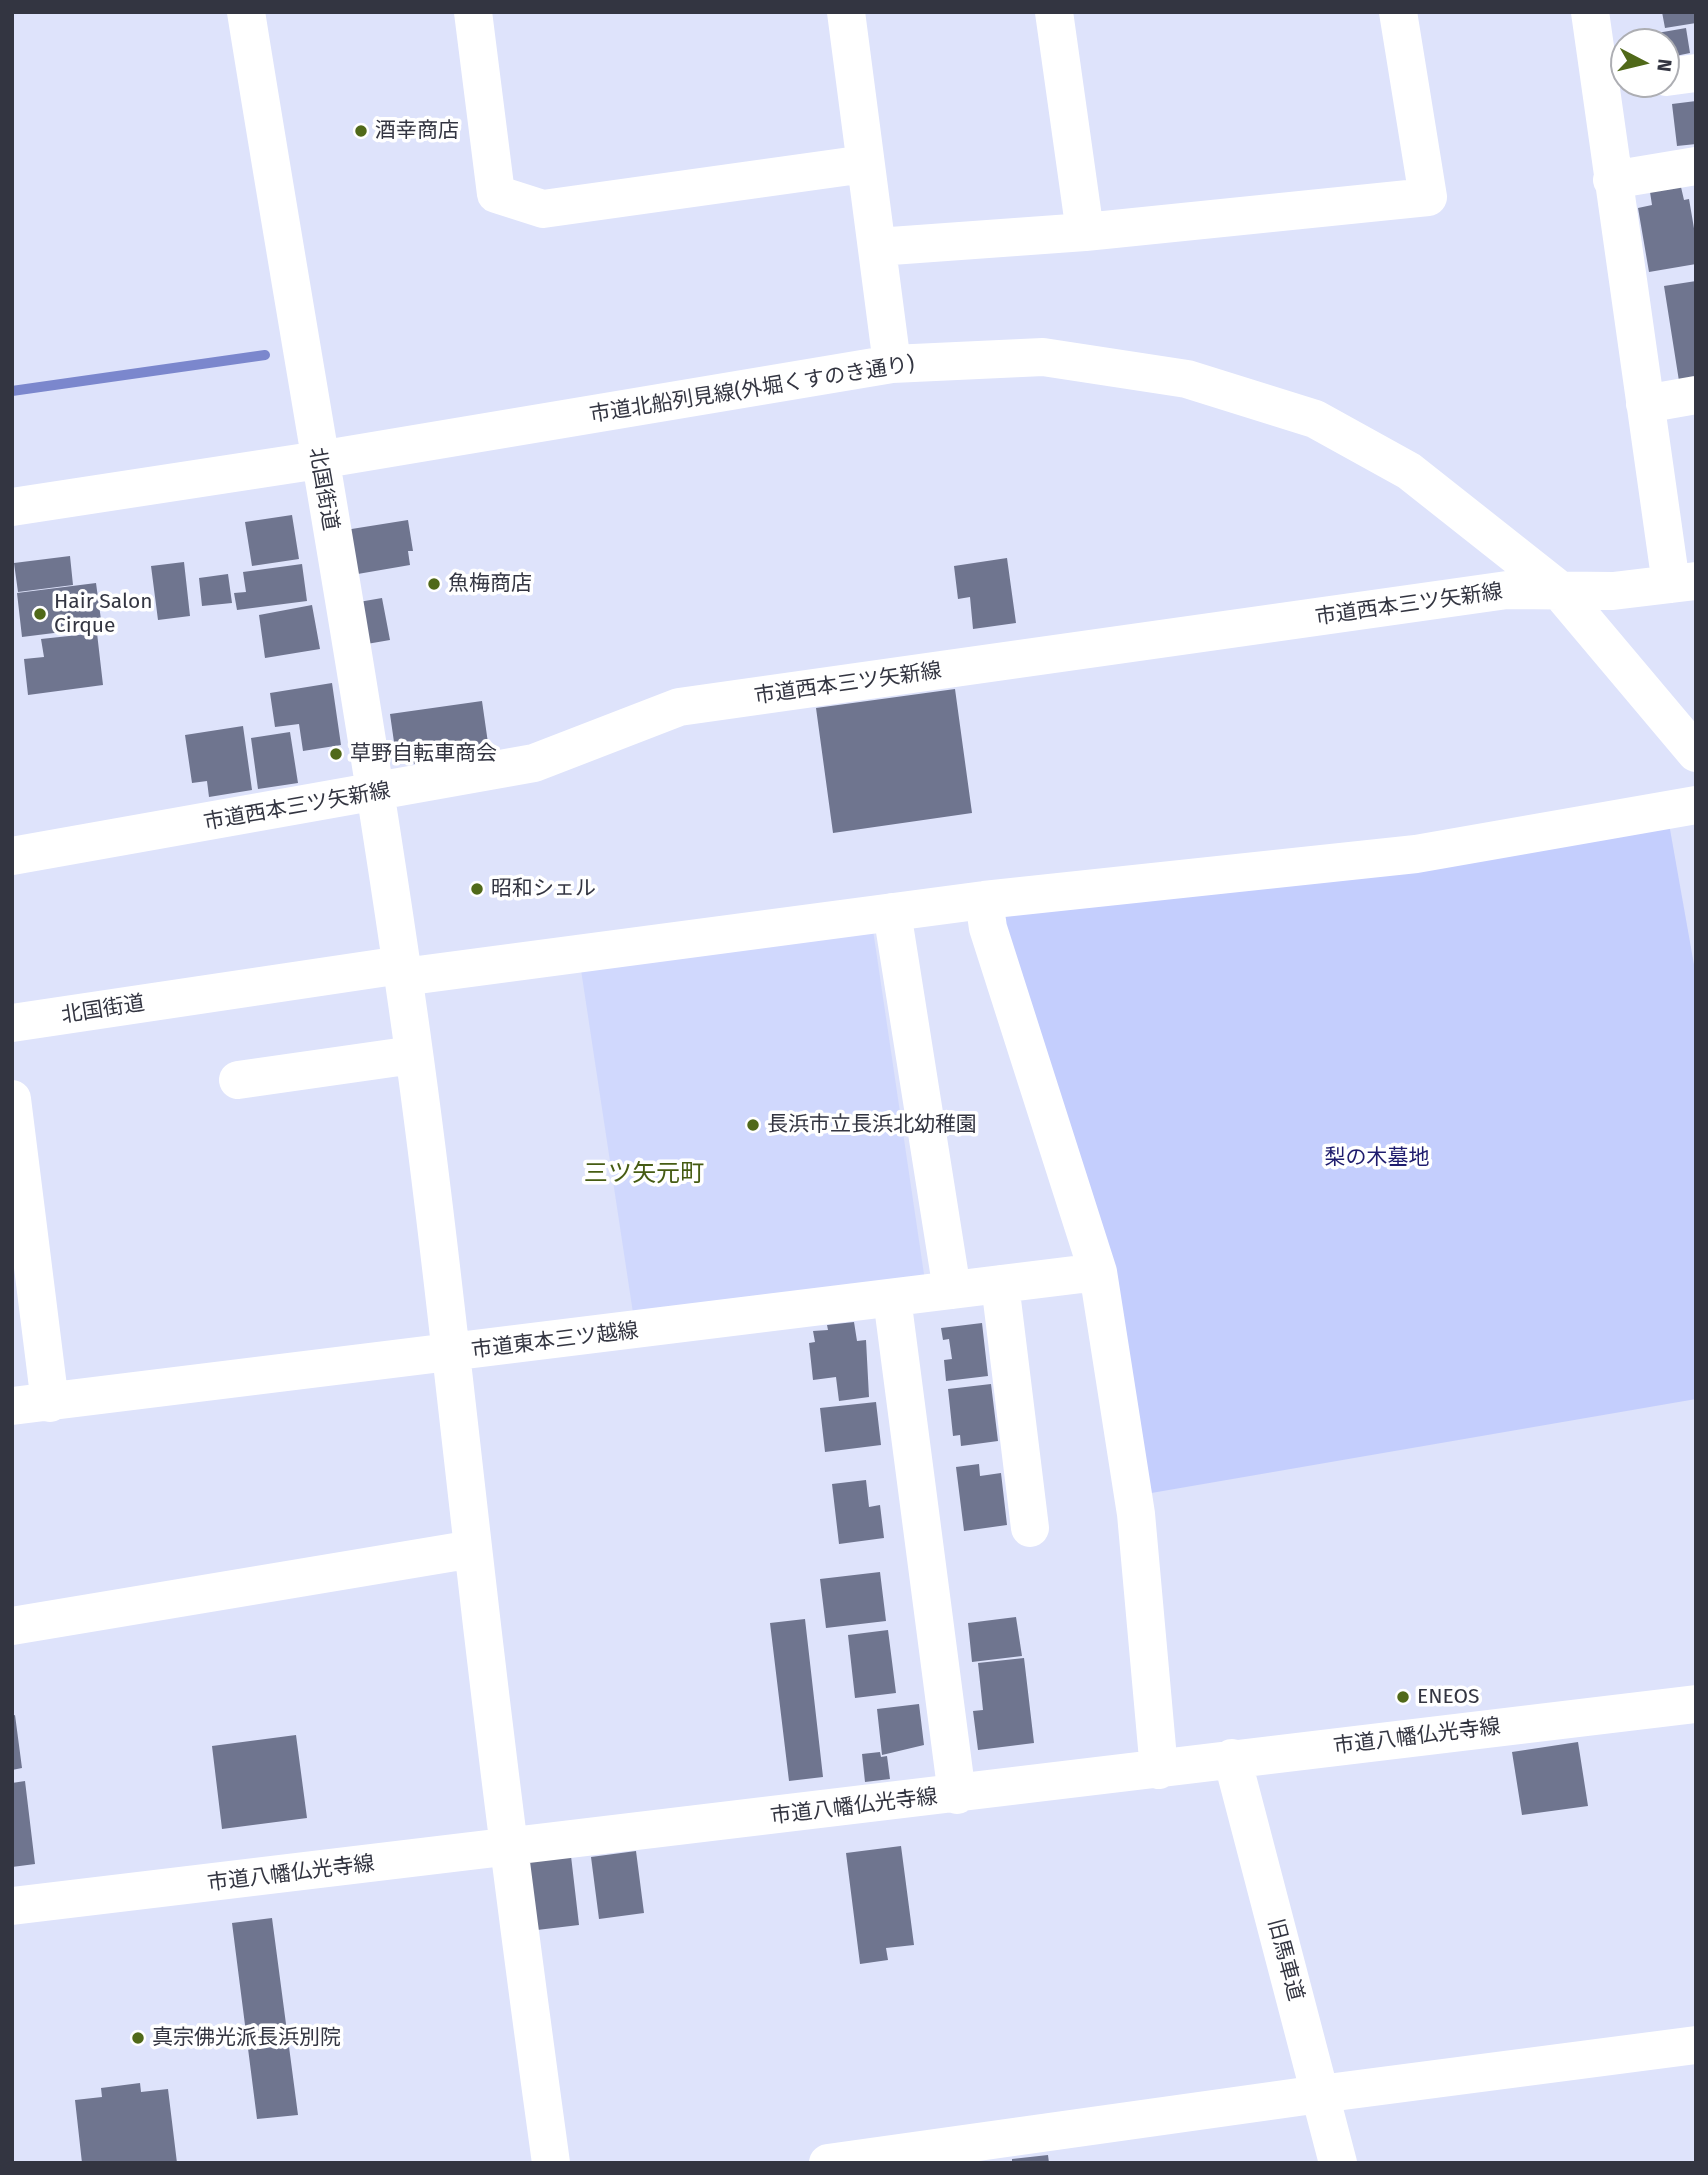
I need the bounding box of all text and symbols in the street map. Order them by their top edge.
north arrow [1610,28,1680,98]
text: N [1652,58,1677,73]
place label: 酒幸商店 [375,118,459,144]
marker: 酒幸商店 [353,123,369,139]
street label: 市道北船列見線(外堀くすのき通り) [588,352,916,428]
street label: 北国街道 [303,445,343,533]
place label: 魚梅商店 [448,571,532,597]
marker: 魚梅商店 [426,576,442,592]
street label: 市道西本三ツ矢新線 [1314,579,1504,631]
place label: Hair Salon Cirque [54,589,153,639]
marker: Hair Salon Cirque [32,606,48,622]
street label: 市道西本三ツ矢新線 [753,658,943,710]
place label: 草野自転車商会 [350,741,497,767]
marker: 草野自転車商会 [328,746,344,762]
street label: 市道西本三ツ矢新線 [202,778,392,836]
place label: 昭和シェル [491,876,596,902]
marker: 昭和シェル [469,881,485,897]
street label: 北国街道 [60,991,146,1029]
place label: 長浜市立長浜北幼稚園 [767,1112,977,1138]
marker: 長浜市立長浜北幼稚園 [745,1117,761,1133]
park label: 梨の木墓地 [1325,1145,1429,1171]
district label: 三ツ矢元町 [584,1160,704,1188]
street label: 市道東本三ツ越線 [470,1318,640,1364]
place label: ENEOS [1417,1684,1480,1710]
marker: ENEOS [1395,1689,1411,1705]
street label: 市道八幡仏光寺線 [1332,1714,1502,1760]
street label: 市道八幡仏光寺線 [769,1784,939,1830]
street label: 市道八幡仏光寺線 [206,1851,376,1897]
street label: 旧馬車道 [1262,1916,1308,2004]
place label: 真宗佛光派長浜別院 [152,2025,341,2051]
marker: 真宗佛光派長浜別院 [130,2030,146,2046]

